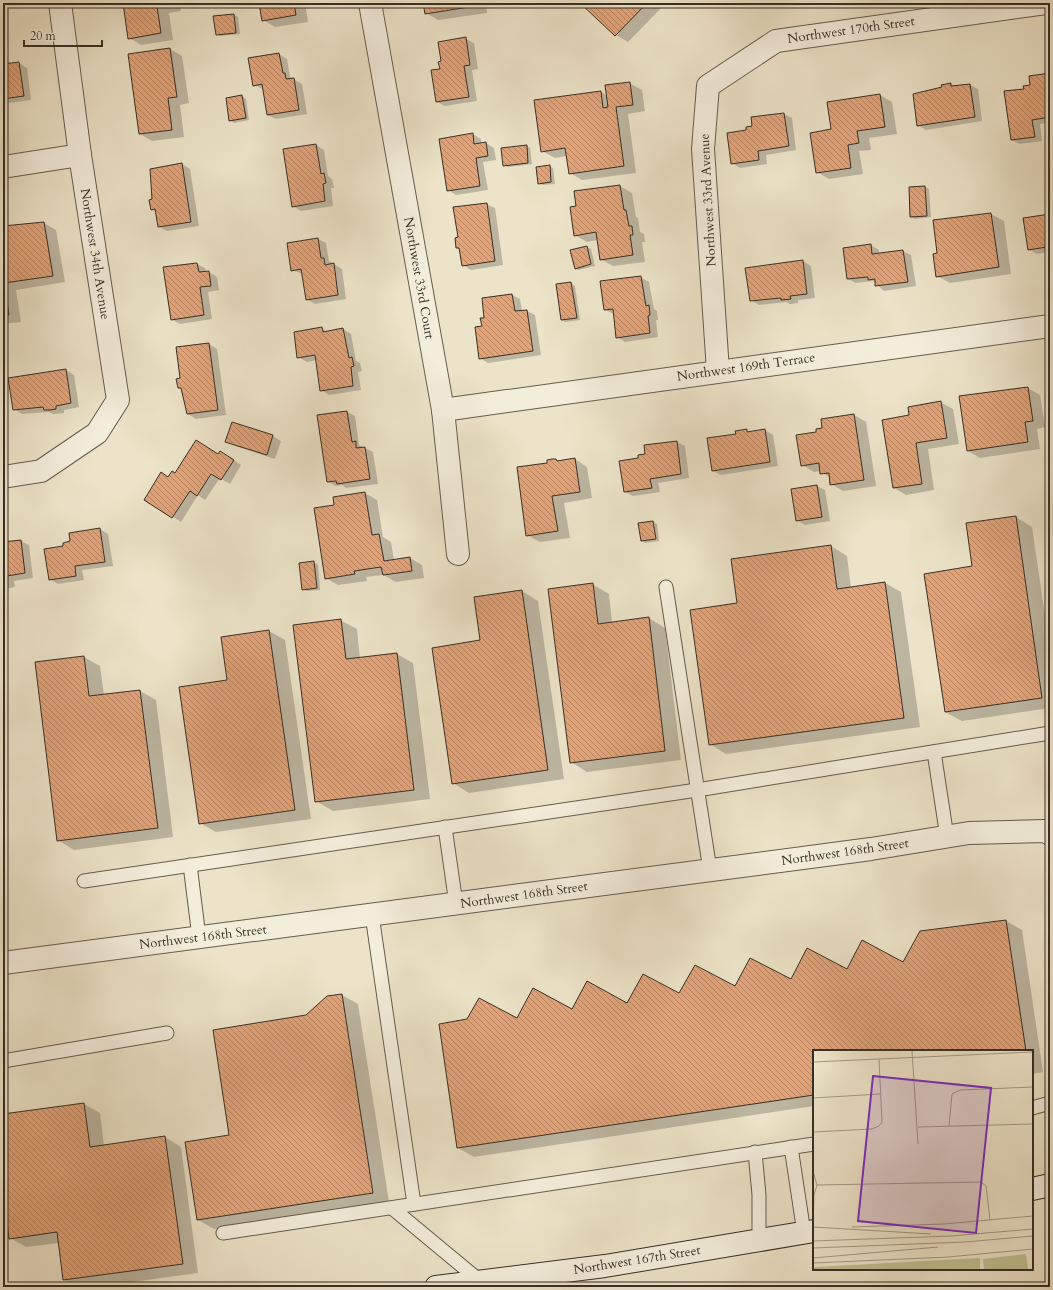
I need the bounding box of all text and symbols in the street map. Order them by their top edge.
street label: Northwest 170th Street [786,12,916,48]
scale bar [24,22,102,48]
text: 20 m [30,28,57,44]
street label: Northwest 33rd Avenue [696,133,720,267]
street label: Northwest 34th Avenue [76,187,114,321]
street label: Northwest 33rd Court [399,215,439,341]
street label: Northwest 169th Terrace [676,348,816,386]
street label: Northwest 168th Street [780,834,910,870]
street label: Northwest 168th Street [459,877,589,913]
street label: Northwest 168th Street [138,920,268,954]
inset map [813,1050,1033,1270]
street label: Northwest 167th Street [572,1241,702,1279]

